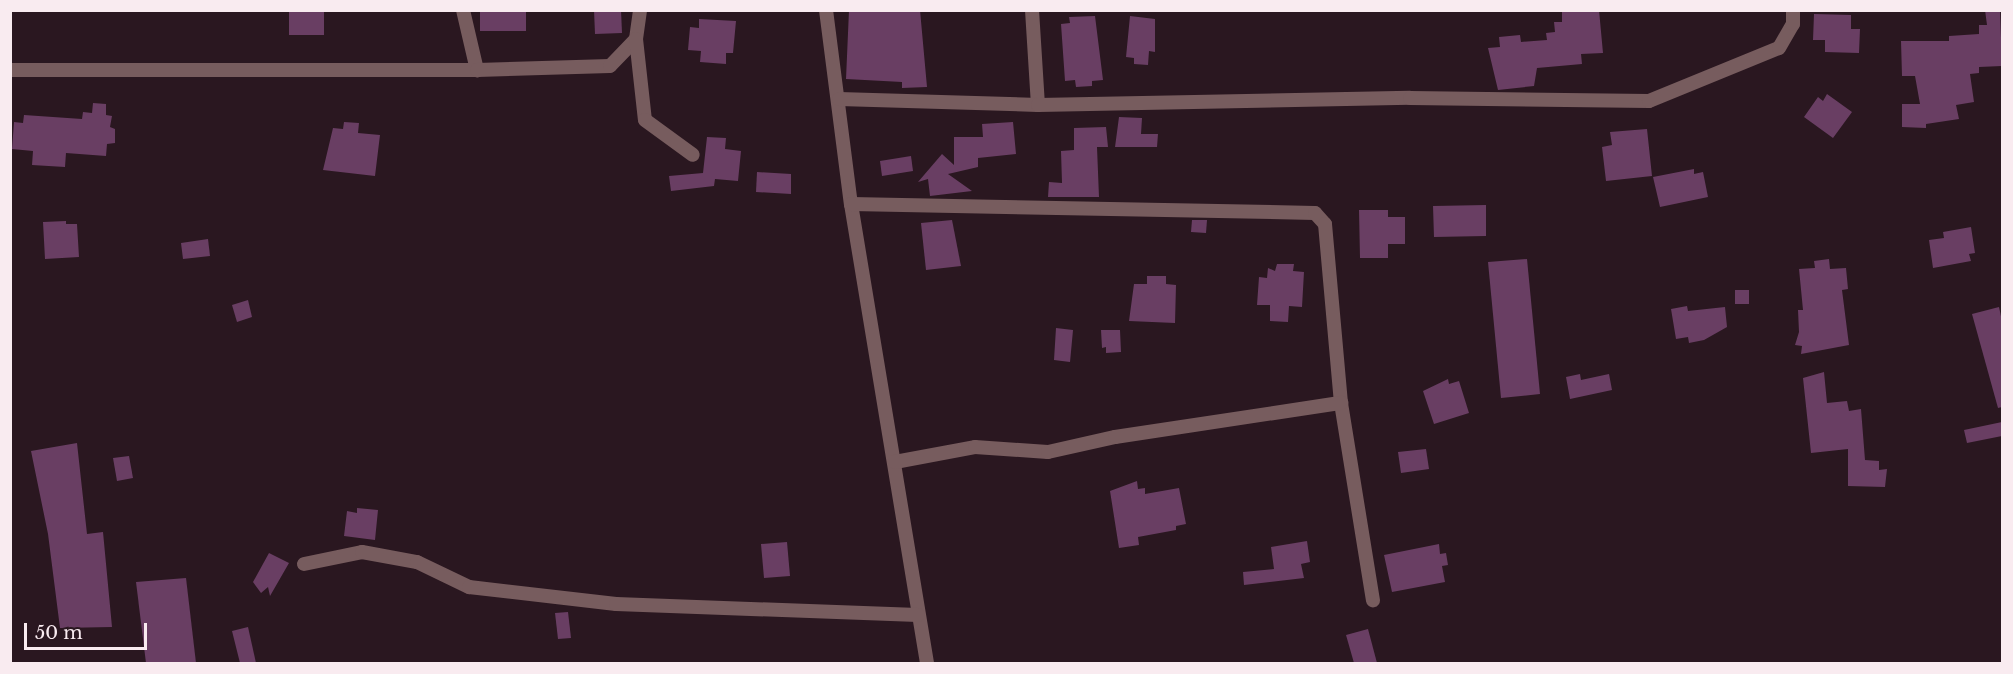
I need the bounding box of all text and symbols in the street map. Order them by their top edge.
scale bar [27,611,150,649]
text: 50 m [35,622,83,644]

